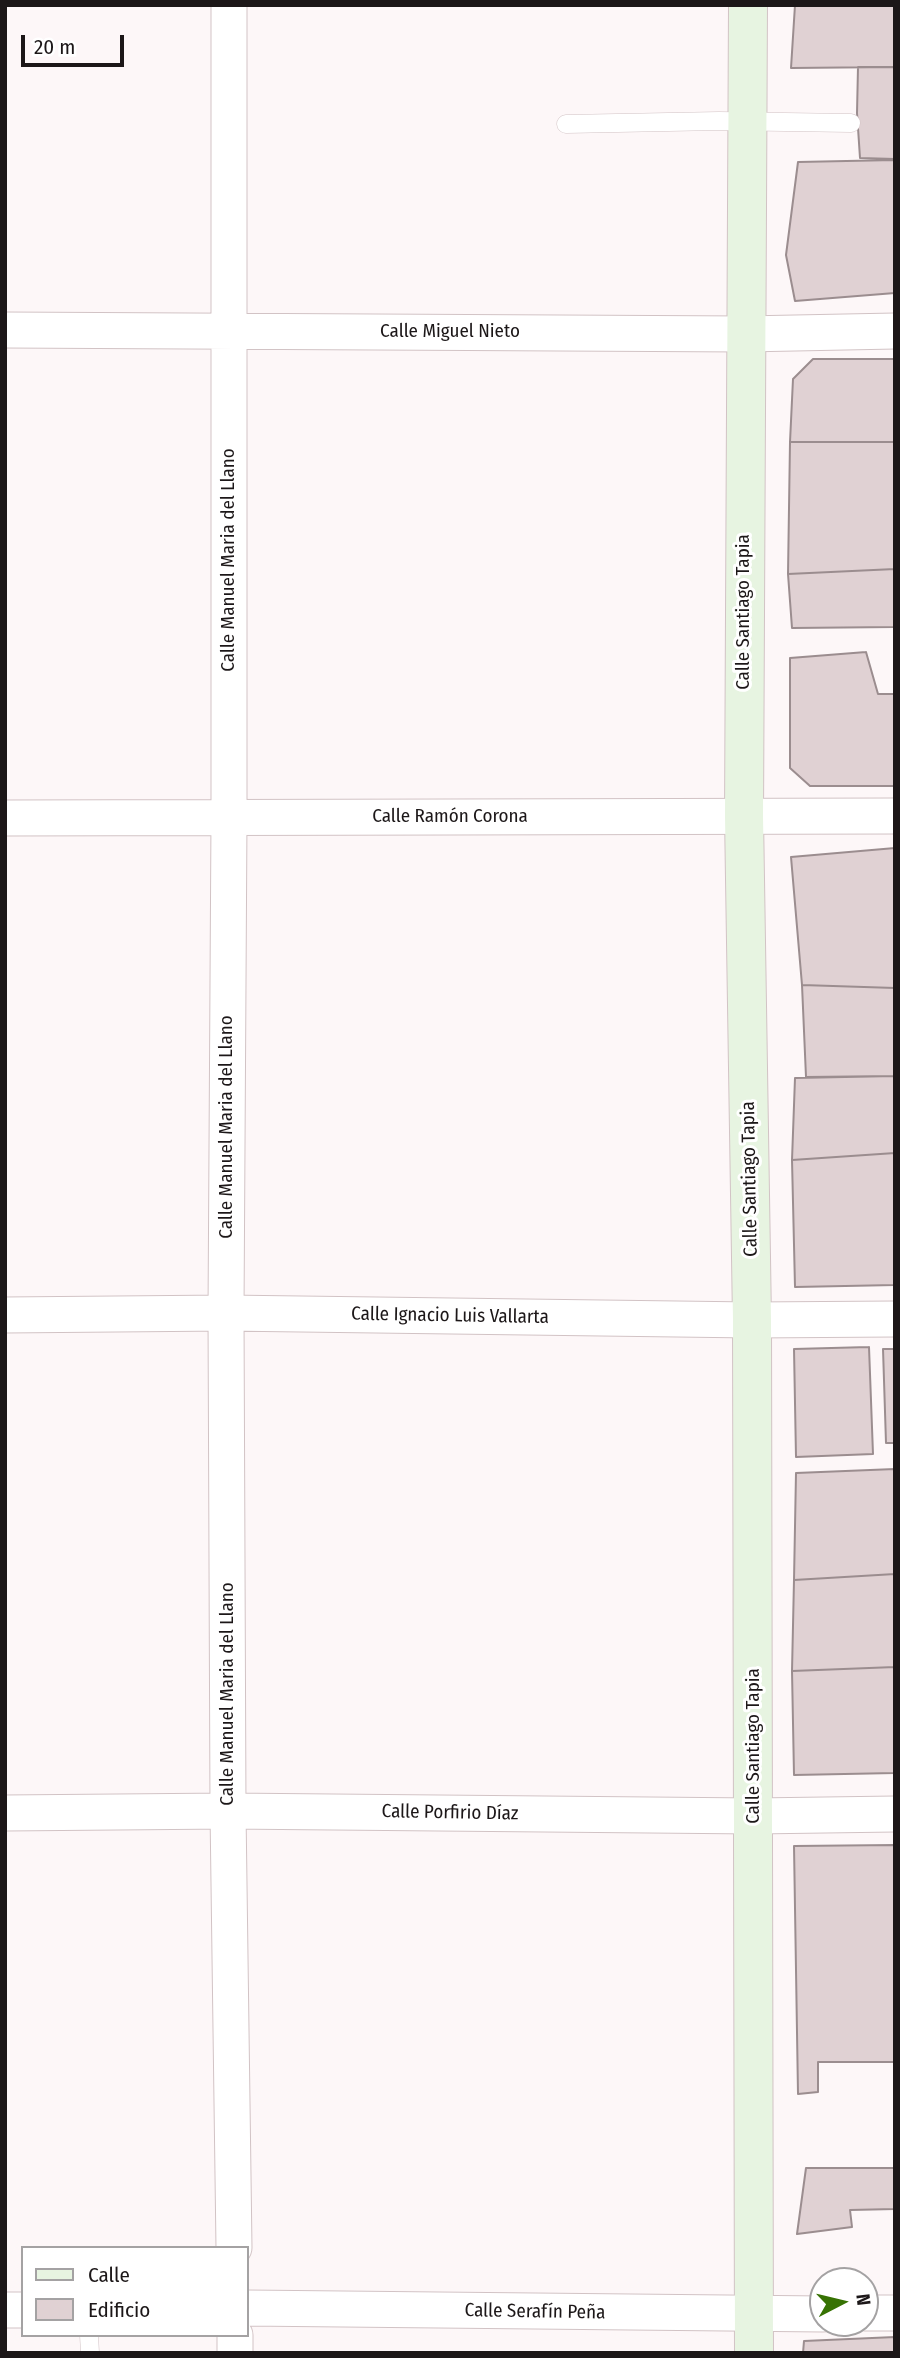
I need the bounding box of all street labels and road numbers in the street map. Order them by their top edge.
street label: Calle Miguel Nieto [380,321,520,343]
street label: Calle Manuel Maria del Llano [218,448,240,672]
street label: Calle Santiago Tapia [733,534,755,690]
street label: Calle Ramón Corona [372,806,528,828]
street label: Calle Manuel Maria del Llano [216,1015,238,1239]
street label: Calle Santiago Tapia [737,1101,763,1257]
street label: Calle Ignacio Luis Vallarta [351,1303,549,1329]
street label: Calle Manuel Maria del Llano [217,1582,239,1806]
street label: Calle Santiago Tapia [743,1668,765,1824]
street label: Calle Porfirio Díaz [381,1800,519,1826]
street label: Calle Serafín Peña [464,2299,606,2325]

